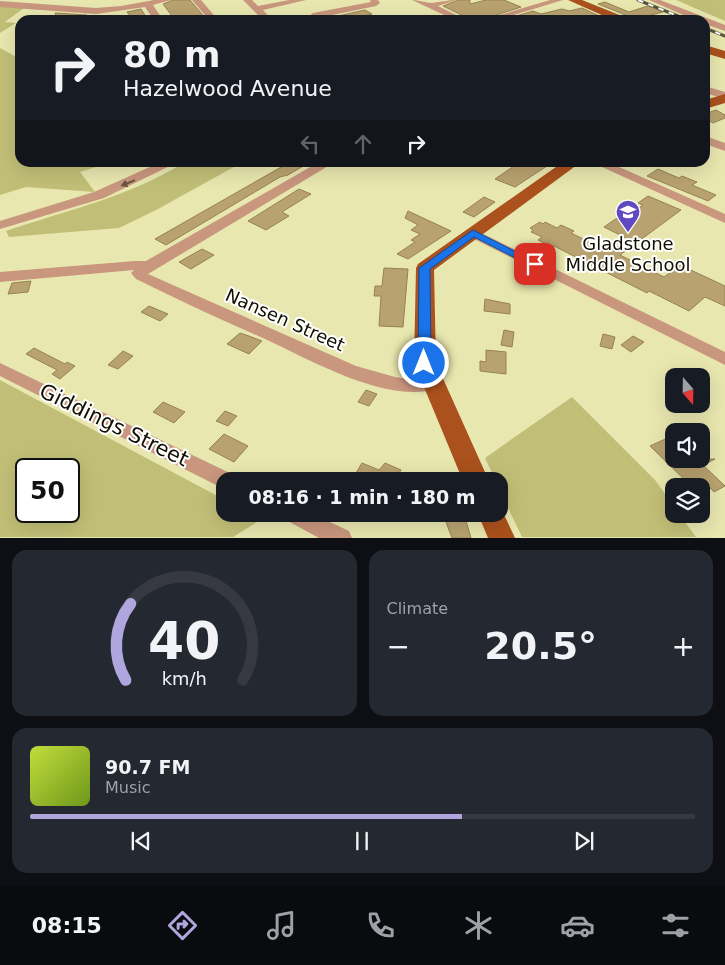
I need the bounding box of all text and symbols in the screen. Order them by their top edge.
icon: right [40,35,105,100]
text: 80 m [123,35,220,75]
text: Hazelwood Avenue [123,76,332,101]
icon: left [296,130,324,158]
icon: ahead [349,130,377,158]
icon: right [402,130,430,158]
one-way arrow [120,179,135,187]
school or university icon: Gladstone Middle School [615,199,641,233]
place label: Gladstone Middle School [566,233,690,275]
pin [514,243,556,285]
icon: arrive [521,250,549,278]
street label: Nansen Street [222,284,348,355]
position arrow [397,336,449,388]
north arrow [665,368,710,412]
map controls [665,368,710,523]
street label: Giddings Street [36,379,192,471]
button: sound [665,423,710,468]
speed limit sign: 50 [15,458,80,523]
button: layers [665,478,710,523]
text: 08:16 · 1 min · 180 m [248,486,476,508]
text: Climate [387,599,448,618]
text: 40 [148,611,220,671]
text: 20.5° [484,624,597,668]
text: − [387,630,410,663]
text: + [672,630,695,663]
text: km/h [162,668,207,689]
text: 90.7 FM [105,756,190,778]
text: Music [105,778,151,797]
icon: previous [127,827,155,855]
icon: pause [348,827,376,855]
icon: next [570,827,598,855]
icon: directions [165,908,200,943]
icon: music [264,908,299,943]
icon: phone [363,908,398,943]
icon: climate [461,908,496,943]
icon: car [560,908,595,943]
icon: filters [658,908,693,943]
text: 08:15 [32,913,102,938]

